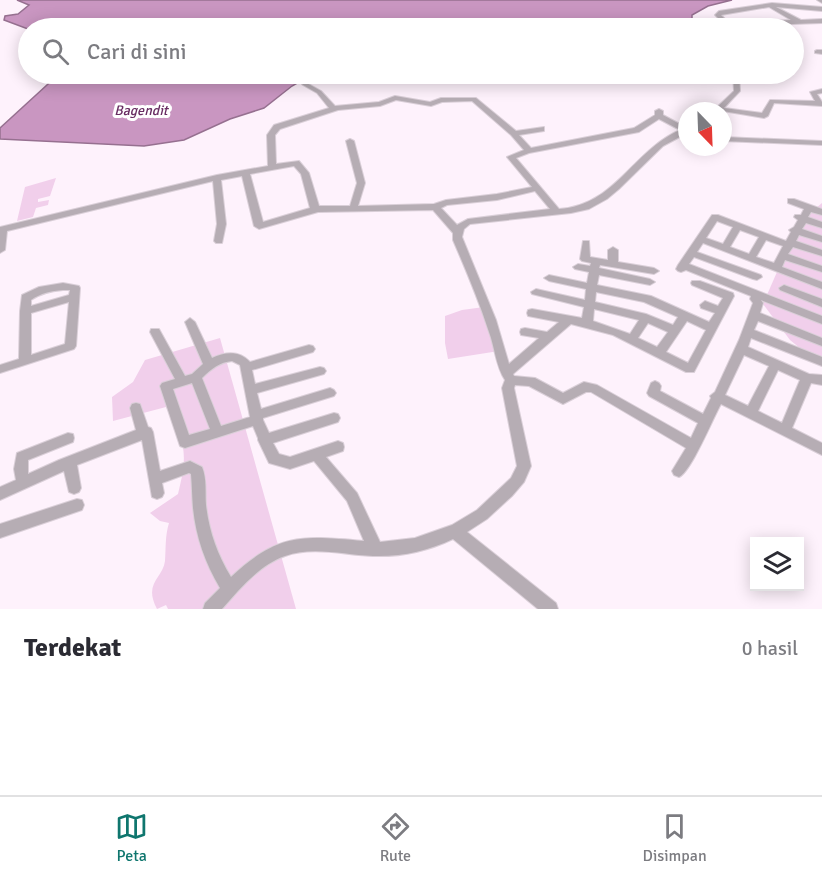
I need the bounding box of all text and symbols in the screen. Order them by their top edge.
search box [18,18,804,84]
icon: search [39,35,72,68]
text: Cari di sini [87,38,187,65]
water label: Bagendit [114,102,170,119]
north arrow [678,102,732,156]
map controls [750,537,804,591]
button: layers [750,537,804,591]
text: Terdekat [24,632,121,664]
text: 0 hasil [742,636,798,661]
tab: Peta [115,810,148,866]
tab: Rute [379,810,412,866]
tab: Disimpan [643,810,707,866]

